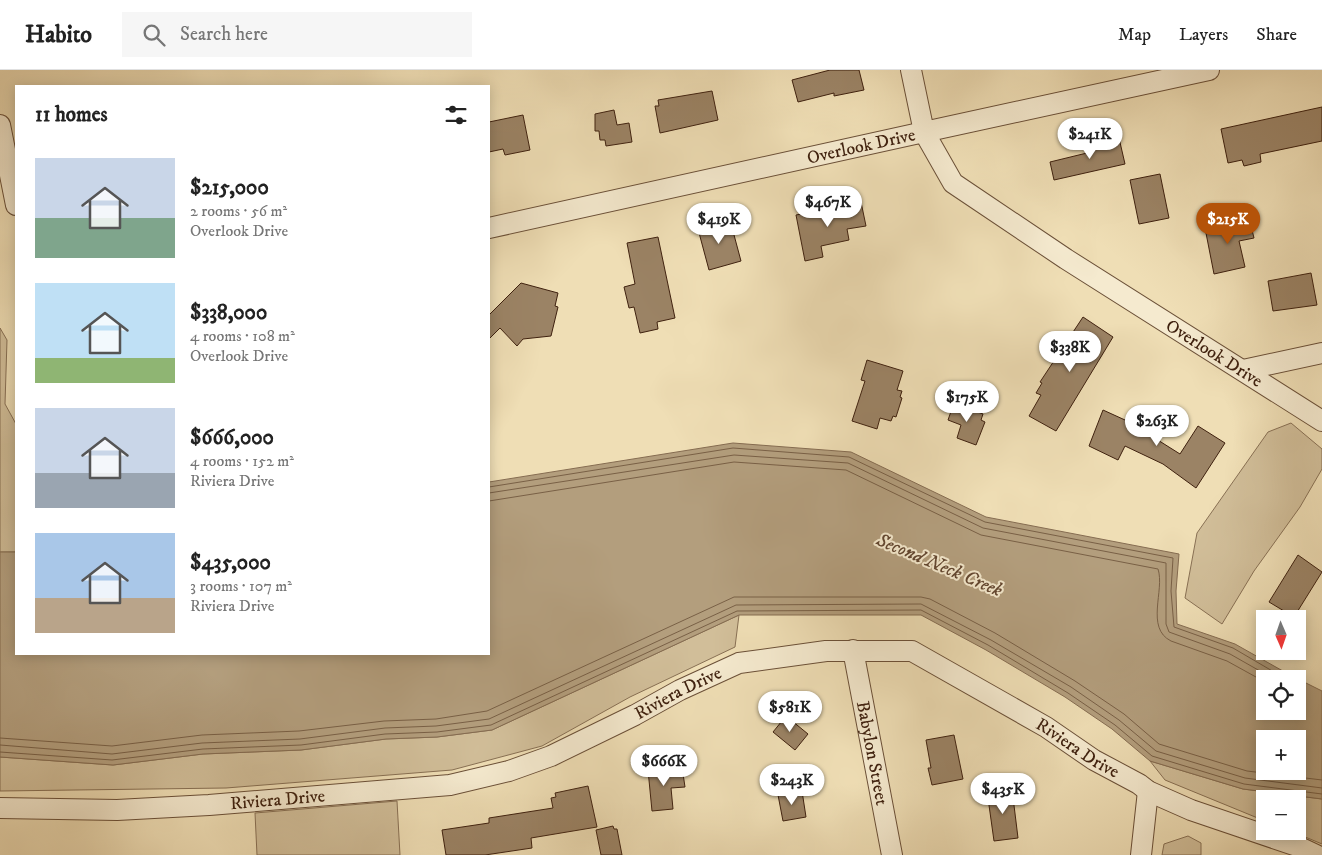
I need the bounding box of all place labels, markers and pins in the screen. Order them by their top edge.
pin: $241K [1055,118,1125,160]
pin: $467K [793,186,863,228]
pin: $419K [684,202,754,245]
pin: $215K [1193,202,1263,245]
pin: $338K [1035,330,1105,373]
pin: $175K [932,380,1002,423]
pin: $263K [1122,404,1192,447]
pin: $581K [755,690,825,733]
pin: $666K [629,744,699,787]
pin: $243K [757,764,827,806]
pin: $435K [968,772,1038,815]

